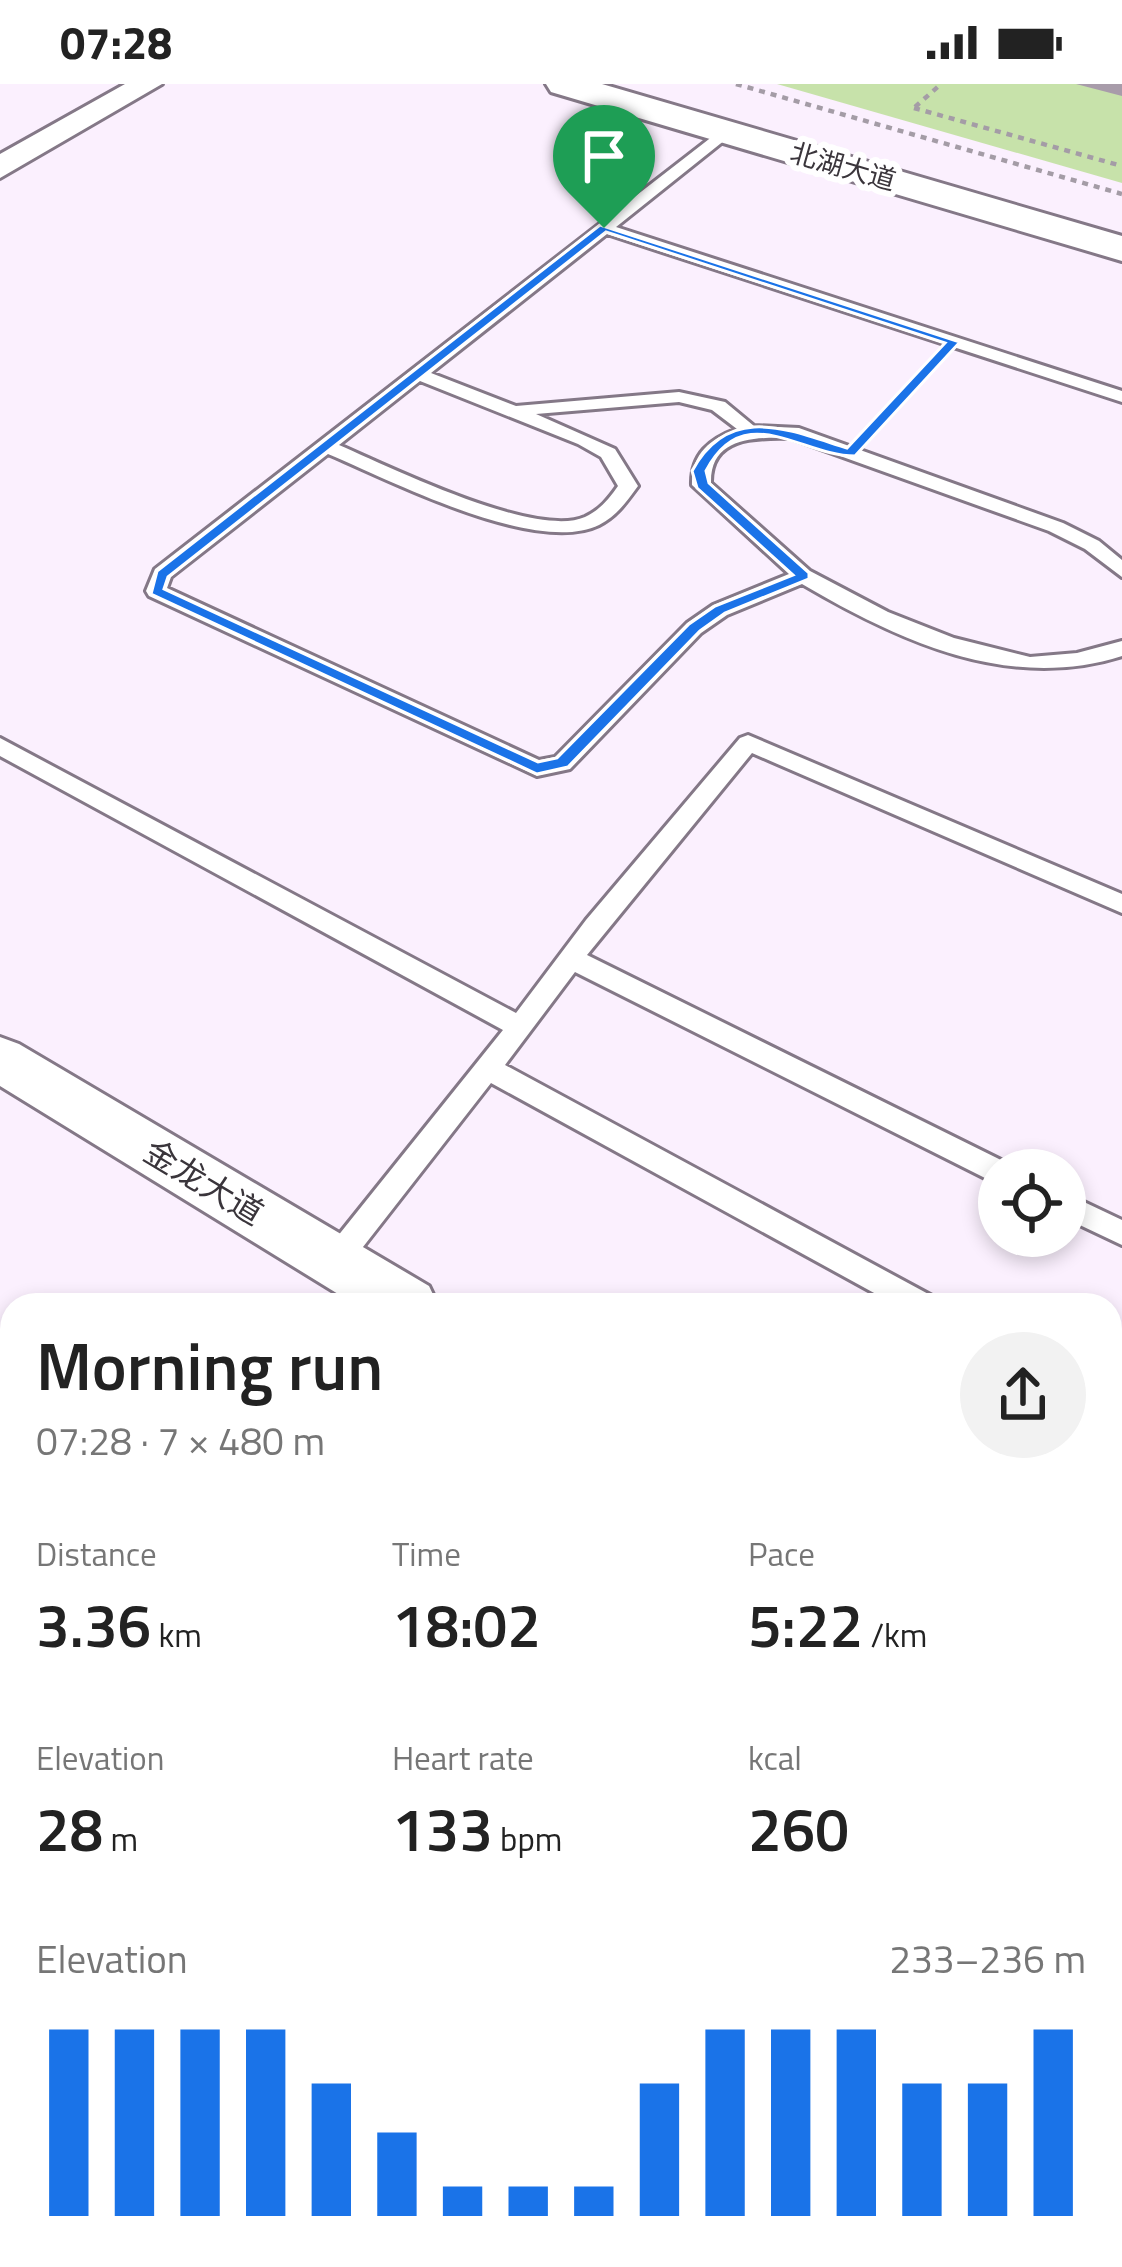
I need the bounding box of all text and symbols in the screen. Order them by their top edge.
text: 07:28 [60,8,172,76]
pin [553,105,655,228]
icon: arrive [571,123,637,189]
street label: 北湖大道 [786,131,901,200]
street label: 金龙大道 [135,1127,273,1237]
map controls [978,1149,1086,1257]
button: locate [978,1149,1086,1257]
text: Morning run [36,1315,383,1416]
button: share [960,1332,1086,1458]
text: 07:28 · 7 × 480 m [36,1411,325,1470]
text: Distance [36,1529,157,1579]
text: Time [392,1529,461,1579]
text: Pace [748,1529,815,1579]
text: 3.36 [36,1579,151,1670]
text: 18:02 [392,1579,541,1670]
text: 5:22 [748,1579,863,1670]
text: km [151,1610,202,1660]
text: /km [863,1610,927,1660]
text: Elevation [36,1733,164,1783]
text: Heart rate [392,1733,534,1783]
text: kcal [748,1733,802,1783]
text: 28 [36,1783,103,1874]
text: 133 [392,1783,493,1874]
text: 260 [748,1783,849,1874]
text: m [103,1814,138,1864]
text: bpm [493,1814,562,1864]
text: Elevation [36,1929,188,1988]
text: 233–236 m [889,1929,1086,1988]

